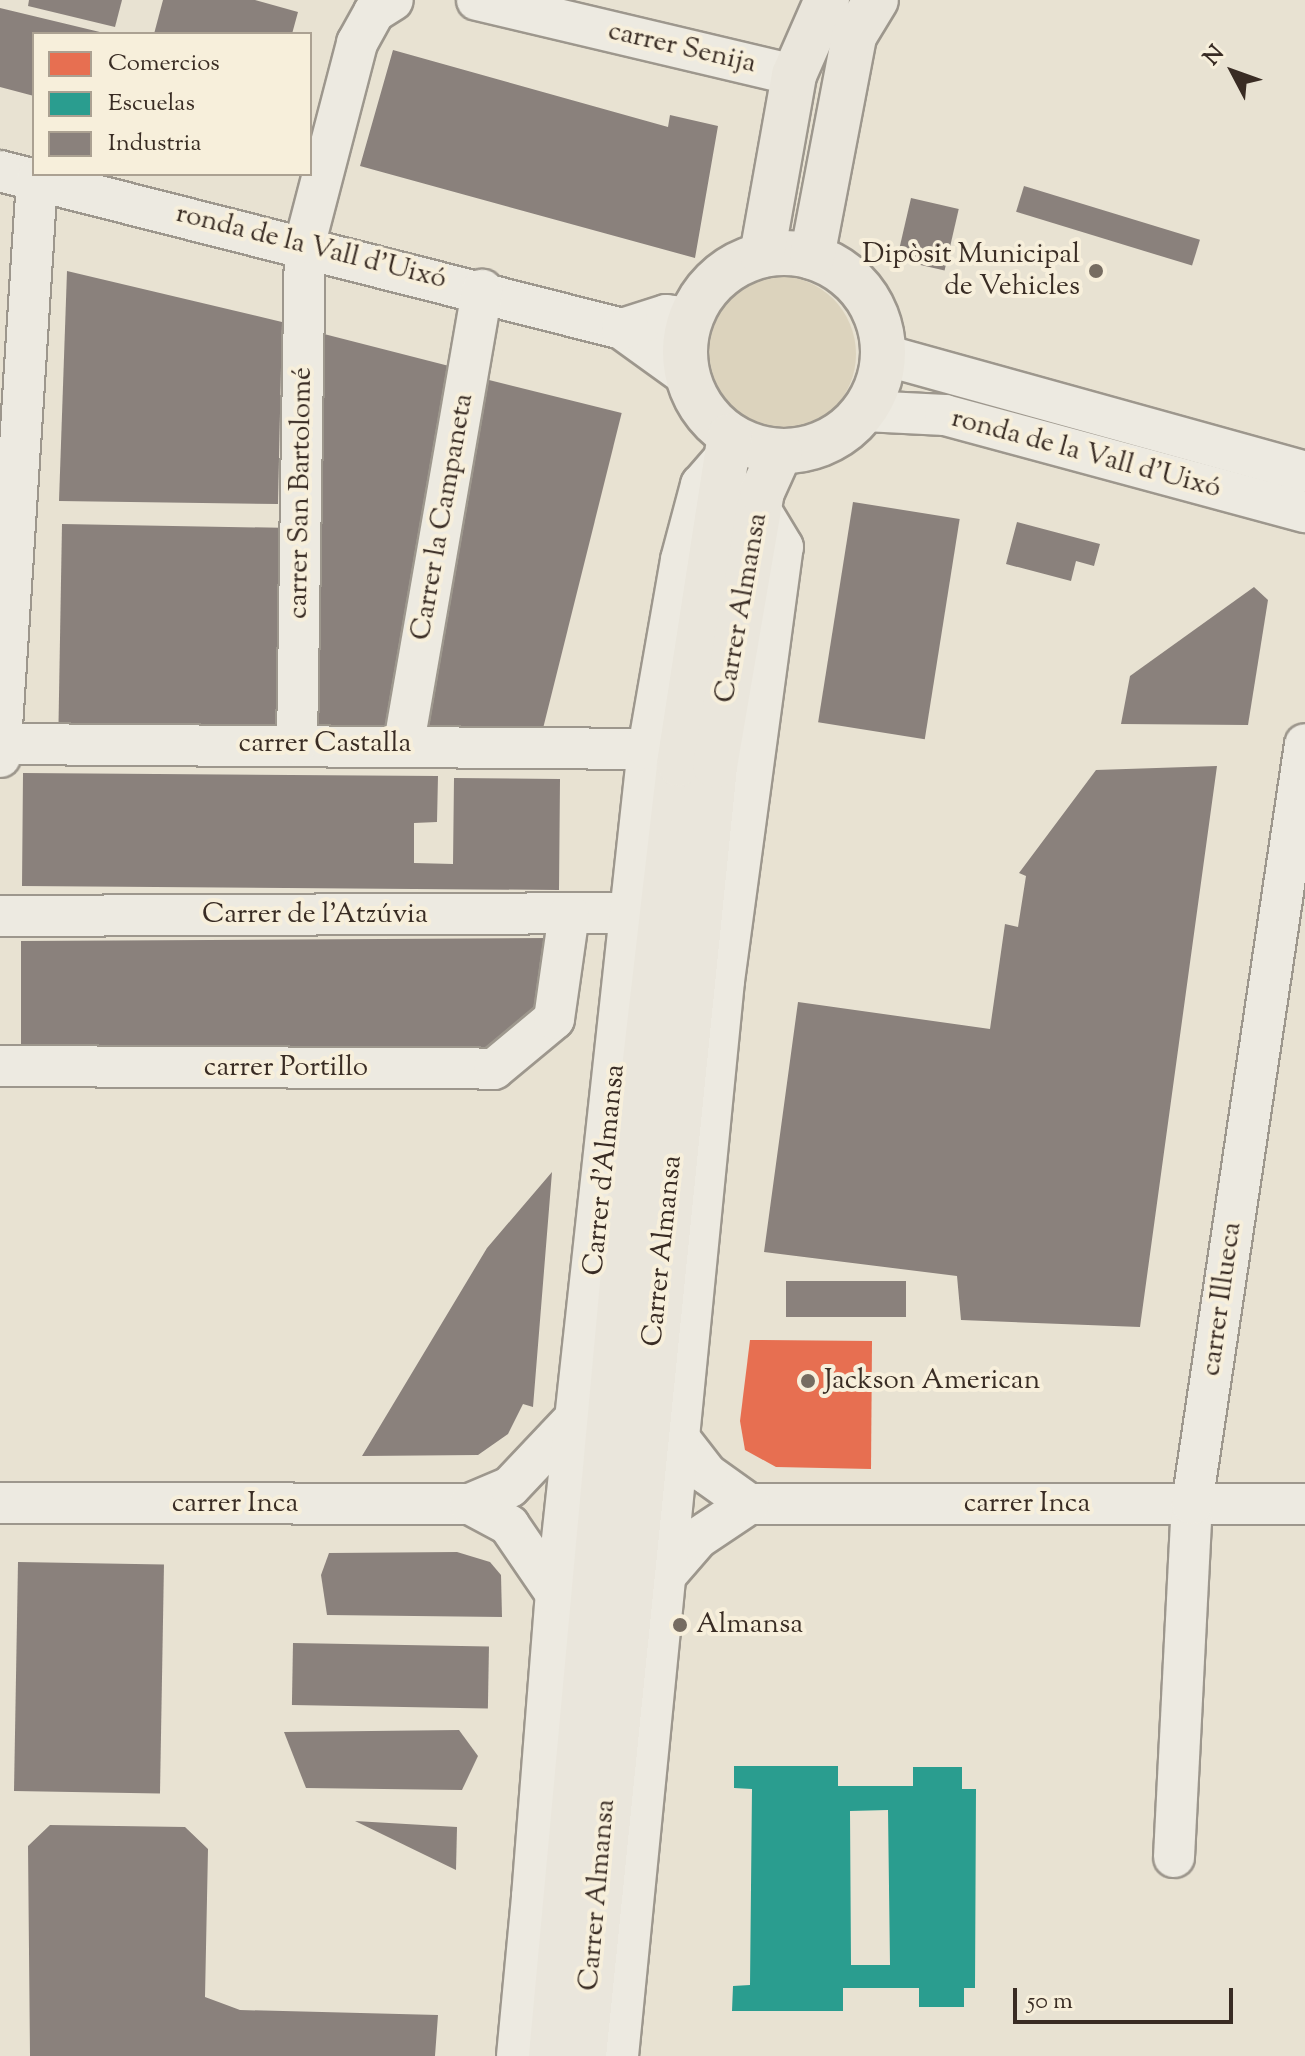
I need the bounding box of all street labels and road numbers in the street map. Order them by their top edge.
street label: carrer Senija [605,15,759,81]
street label: ronda de la Vall d'Uixó [172,197,450,297]
street label: carrer San Bartolomé [282,367,320,619]
street label: Carrer la Campaneta [405,391,481,643]
street label: ronda de la Vall d'Uixó [948,402,1224,506]
street label: Carrer Almansa [709,510,775,706]
street label: carrer Castalla [239,727,411,761]
street label: Carrer de l'Atzúvia [202,898,428,932]
street label: carrer Portillo [204,1051,368,1085]
street label: Carrer d'Almansa [577,1063,633,1277]
street label: Carrer Almansa [636,1154,690,1348]
street label: carrer Illueca [1195,1220,1249,1378]
street label: carrer Inca [172,1487,298,1521]
street label: carrer Inca [964,1487,1090,1521]
street label: Carrer Almansa [573,1798,623,1992]

